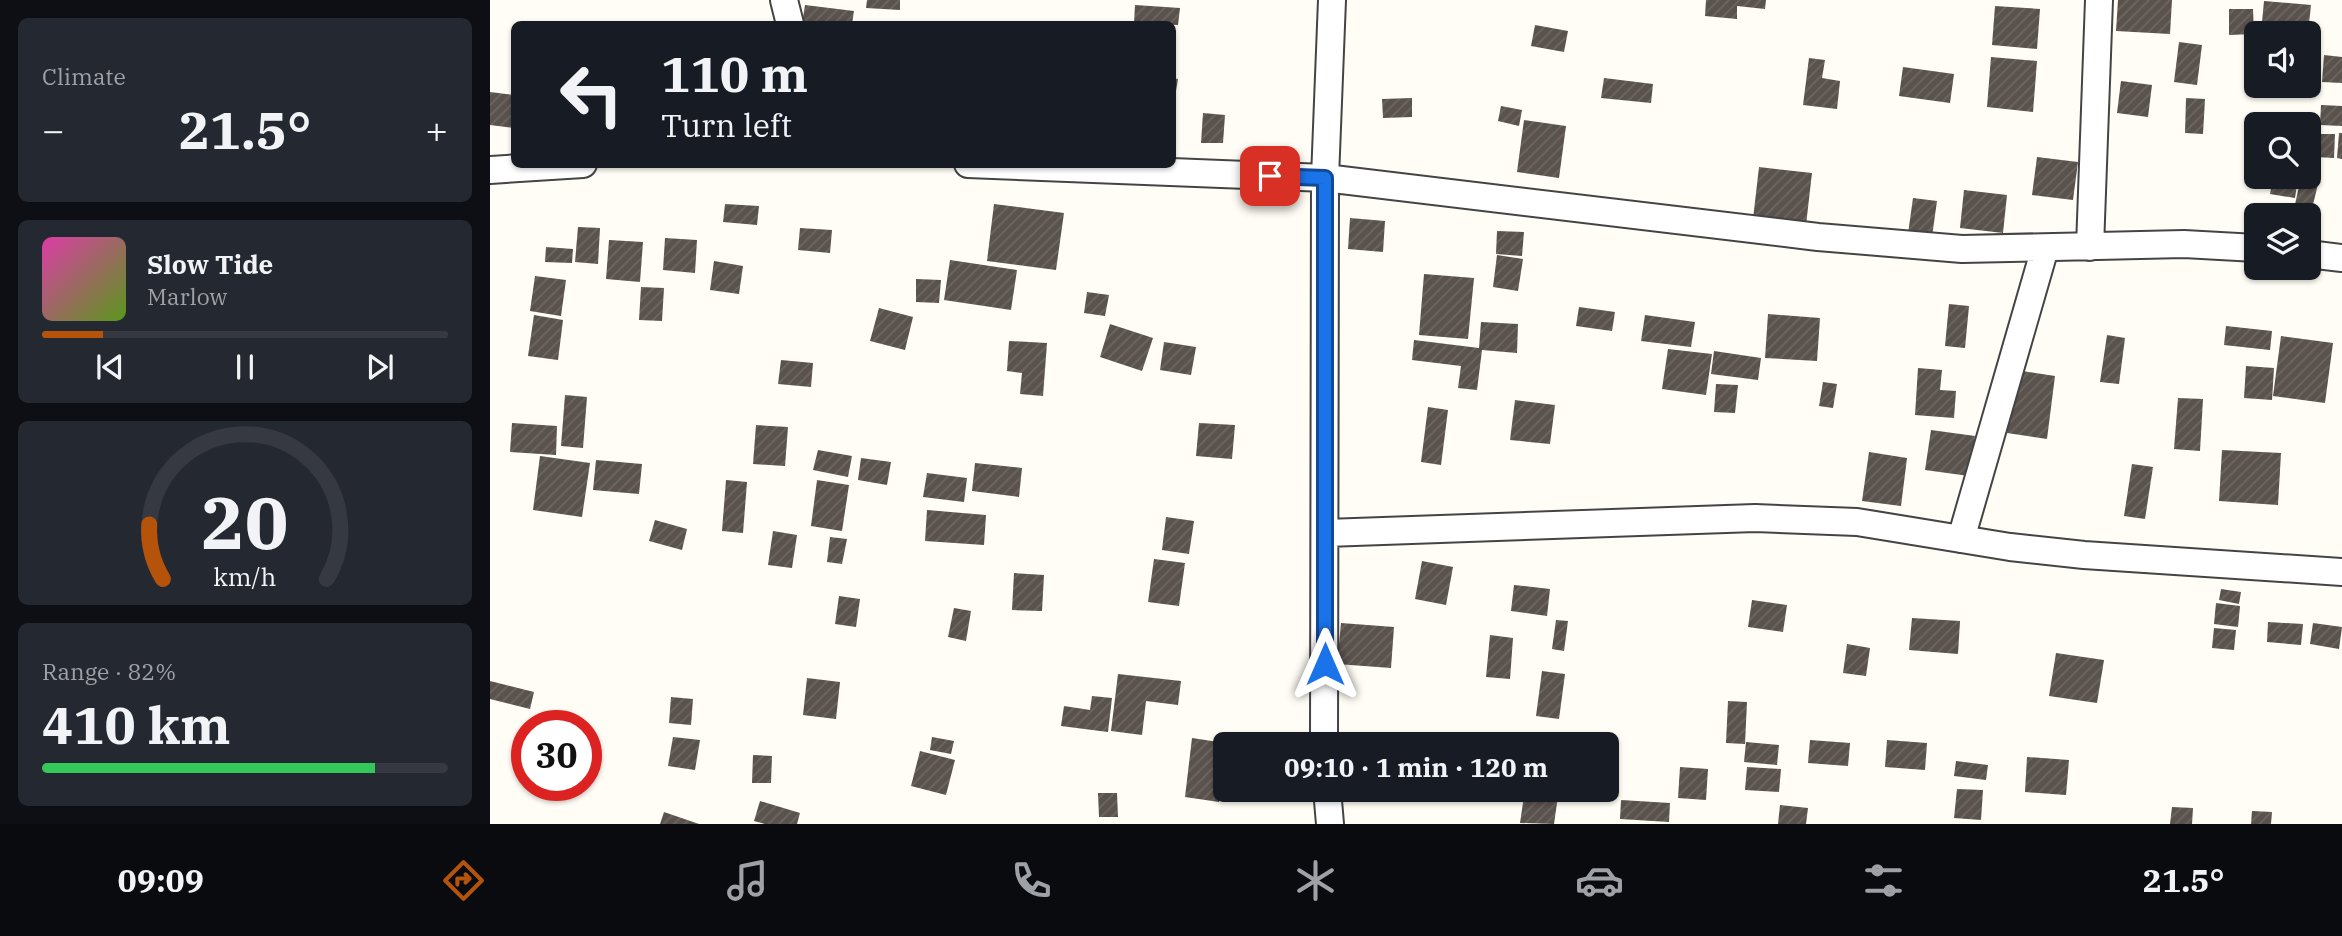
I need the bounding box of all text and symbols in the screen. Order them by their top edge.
map controls [2244,21,2321,280]
button: sound [2244,21,2321,98]
text: 110 m [661,42,808,105]
icon: left [546,49,637,140]
text: Climate [42,61,126,91]
text: 21.5° [179,96,311,163]
text: Turn left [661,104,792,146]
text: − [42,105,65,154]
text: + [425,105,448,154]
button: search [2244,112,2321,189]
pin [1240,146,1300,206]
icon: arrive [1251,157,1289,195]
button: layers [2244,203,2321,280]
text: Slow Tide [147,247,273,281]
text: Marlow [147,281,227,311]
icon: previous [91,348,129,386]
icon: pause [226,348,264,386]
icon: next [361,348,399,386]
text: 20 [201,474,289,569]
text: km/h [213,560,277,593]
position arrow [1288,627,1362,701]
text: Range · 82% [42,656,176,686]
text: 410 km [42,691,231,758]
speed limit sign: 30 [511,710,602,801]
text: 09:10 · 1 min · 120 m [1284,750,1548,784]
icon: directions [439,856,488,905]
icon: music [723,856,772,905]
icon: phone [1007,856,1056,905]
icon: climate [1291,856,1340,905]
icon: car [1575,856,1624,905]
icon: filters [1859,856,1908,905]
text: 09:09 [117,859,204,901]
text: 21.5° [2143,859,2224,901]

